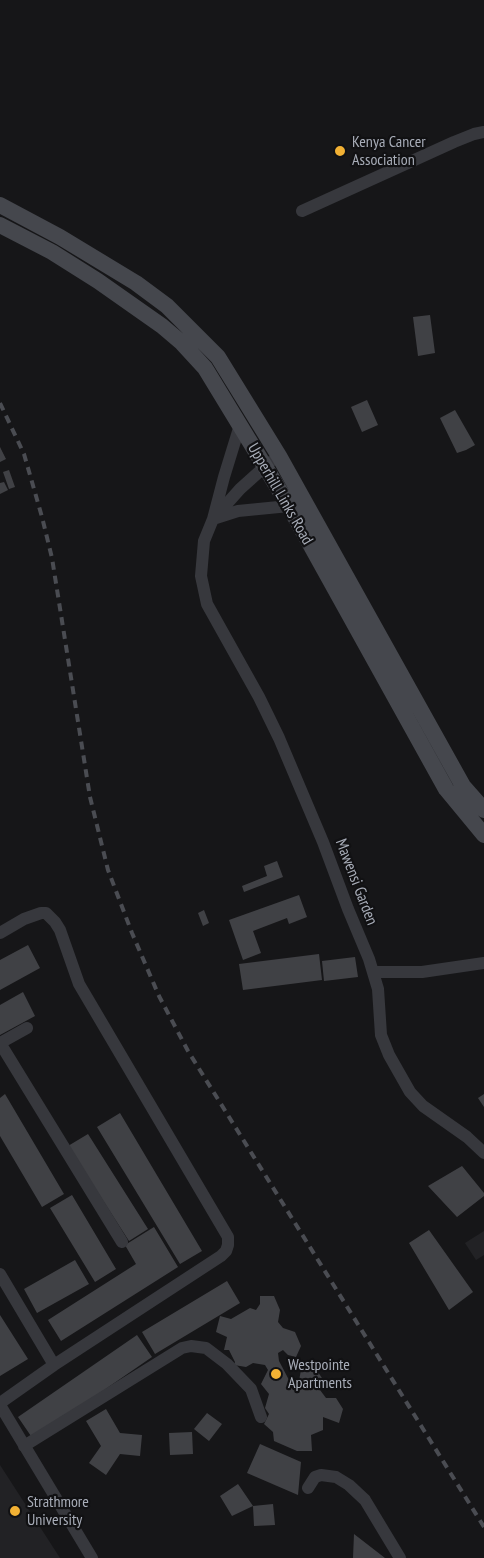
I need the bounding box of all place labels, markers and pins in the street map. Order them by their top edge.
place label: Kenya Cancer Association [352,132,426,170]
marker: Kenya Cancer Association [333,144,347,158]
place label: Westpointe Apartments [288,1355,352,1393]
marker: Westpointe Apartments [269,1367,283,1381]
place label: Strathmore University [27,1492,89,1530]
marker: Strathmore University [8,1504,22,1518]

